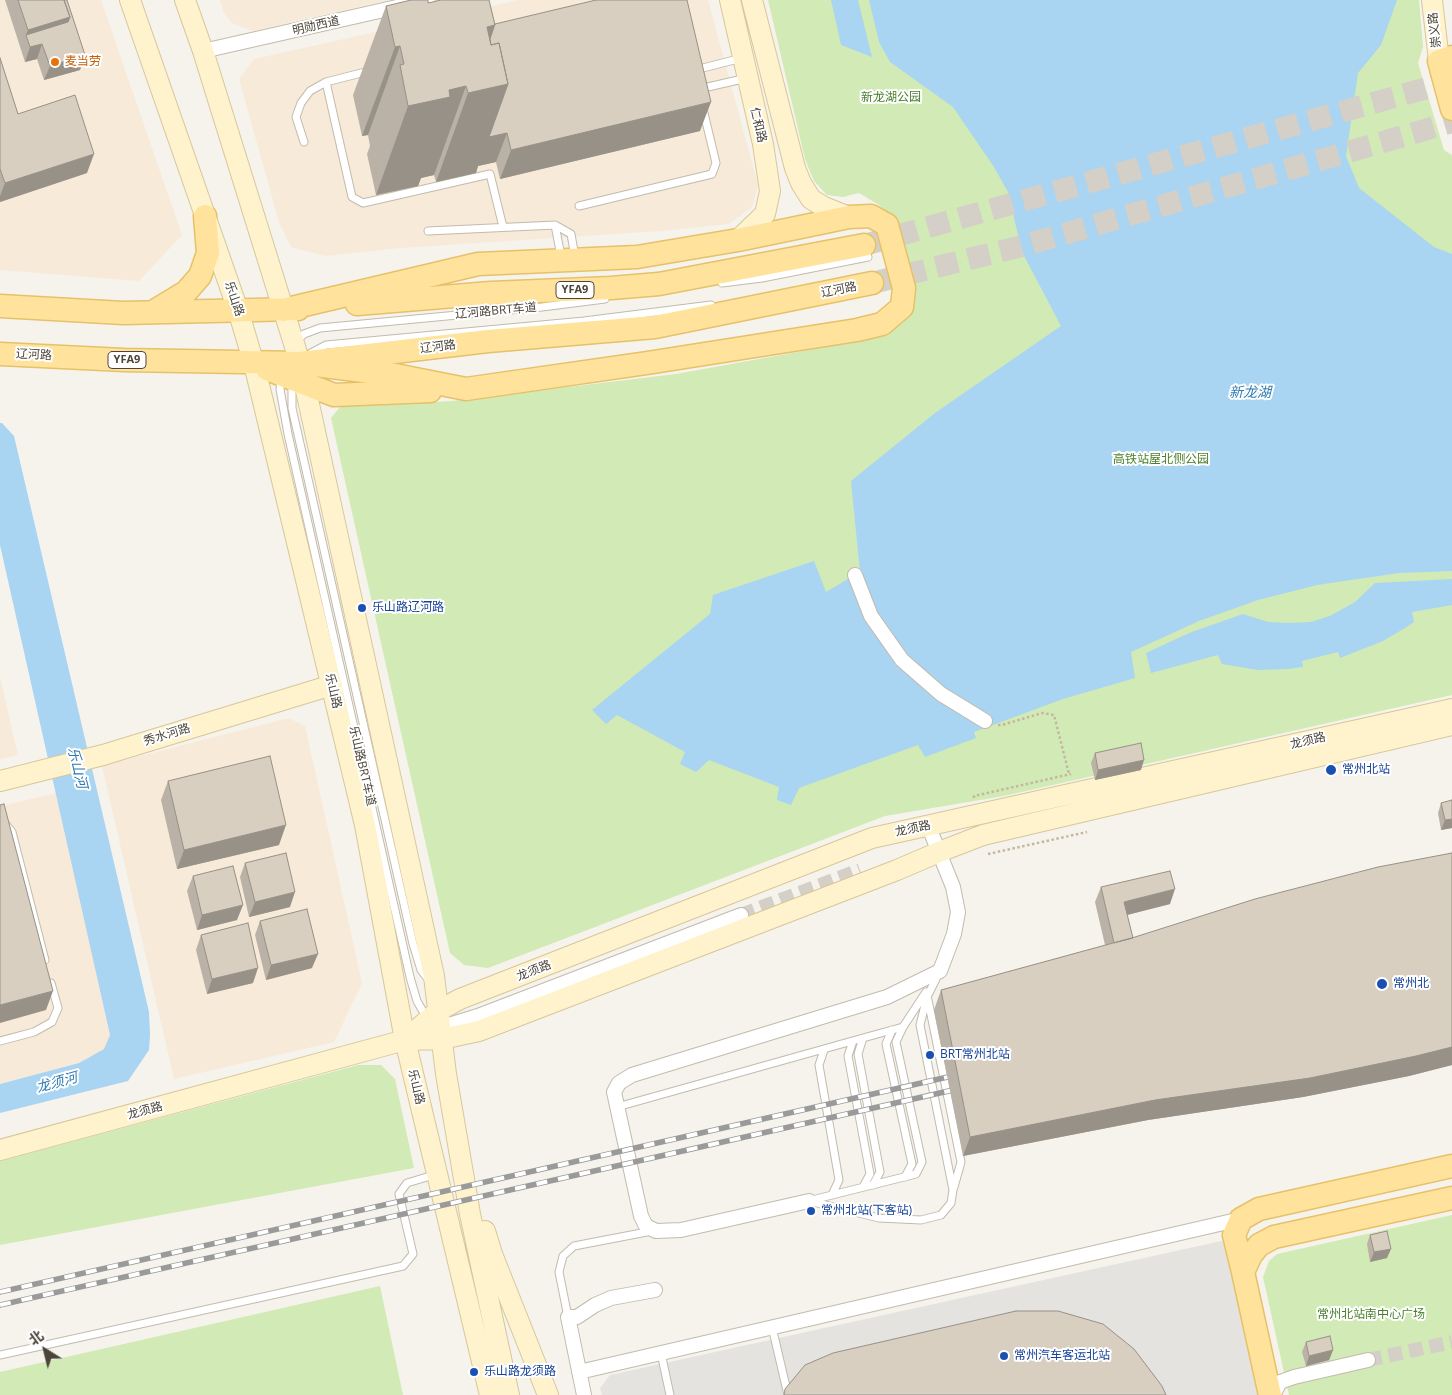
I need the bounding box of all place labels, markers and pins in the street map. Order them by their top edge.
place label: 麦当劳 [65,55,101,69]
marker: 麦当劳 [49,56,61,68]
place label: 乐山路辽河路 [372,601,444,615]
marker: 乐山路辽河路 [356,602,368,614]
marker: 常州北站 [1324,763,1338,777]
place label: 常州北站 [1342,763,1390,777]
marker: 常州北 [1375,977,1389,991]
place label: 常州北 [1393,977,1429,991]
place label: BRT常州北站 [940,1048,1010,1062]
marker: BRT常州北站 [924,1049,936,1061]
place label: 常州北站(下客站) [821,1204,912,1218]
marker: 常州北站(下客站) [805,1205,817,1217]
place label: 常州汽车客运北站 [1014,1349,1110,1363]
marker: 常州汽车客运北站 [998,1350,1010,1362]
place label: 乐山路龙须路 [484,1365,556,1379]
marker: 乐山路龙须路 [468,1366,480,1378]

